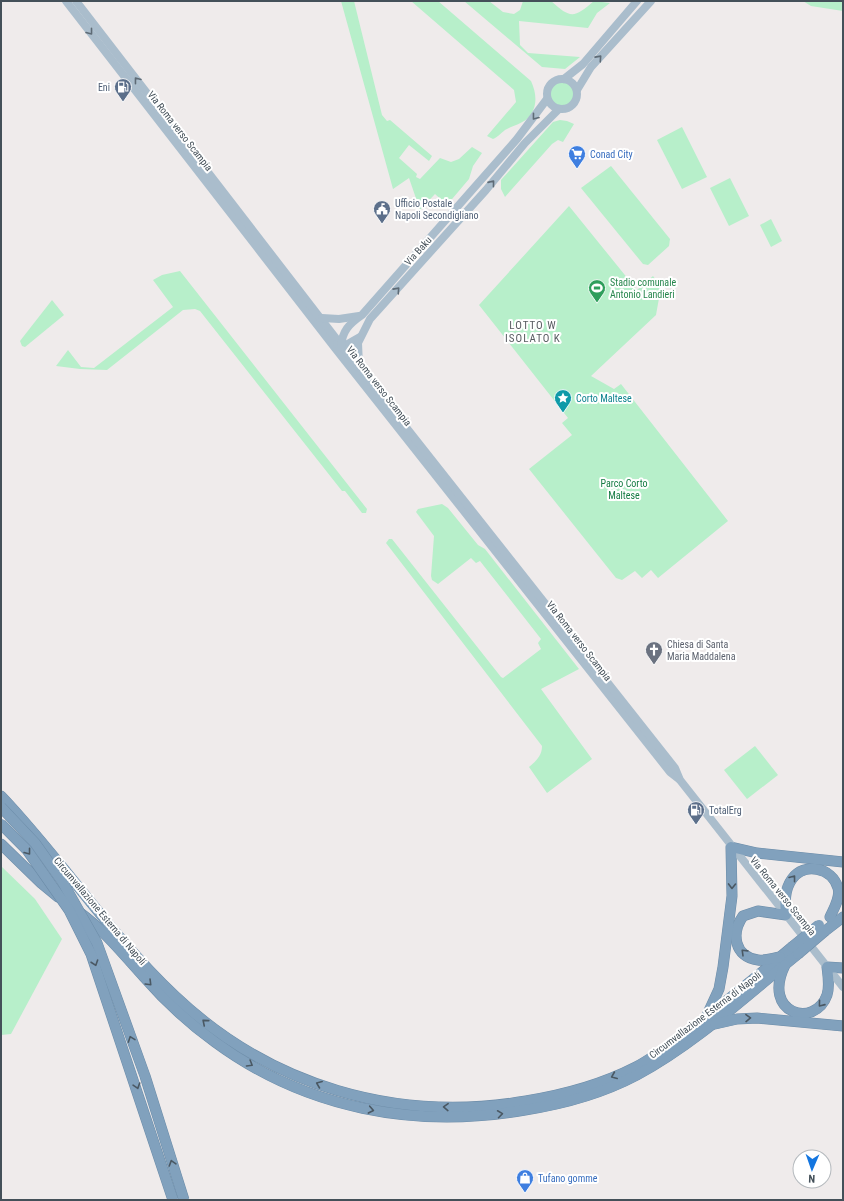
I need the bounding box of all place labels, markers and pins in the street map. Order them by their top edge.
fuel station icon: Eni [113,77,133,102]
place label: Eni [98,82,110,93]
supermarket icon: Conad City [567,144,587,169]
place label: Conad City [590,149,633,160]
place label: Ufficio Postale Napoli Secondigliano [395,198,479,221]
public building icon: Ufficio Postale Napoli Secondigliano [372,199,392,224]
place label: Stadio comunale Antonio Landieri [610,277,676,300]
sports icon: Stadio comunale Antonio Landieri [587,278,607,303]
place icon: Corto Maltese [553,388,573,413]
place label: Corto Maltese [576,393,632,404]
place label: Chiesa di Santa Maria Maddalena [667,639,736,662]
church icon: Chiesa di Santa Maria Maddalena [644,640,664,665]
fuel station icon: TotalErg [686,800,706,825]
place label: TotalErg [709,805,742,816]
shop icon: Tufano gomme [515,1168,535,1193]
place label: Tufano gomme [538,1173,598,1184]

